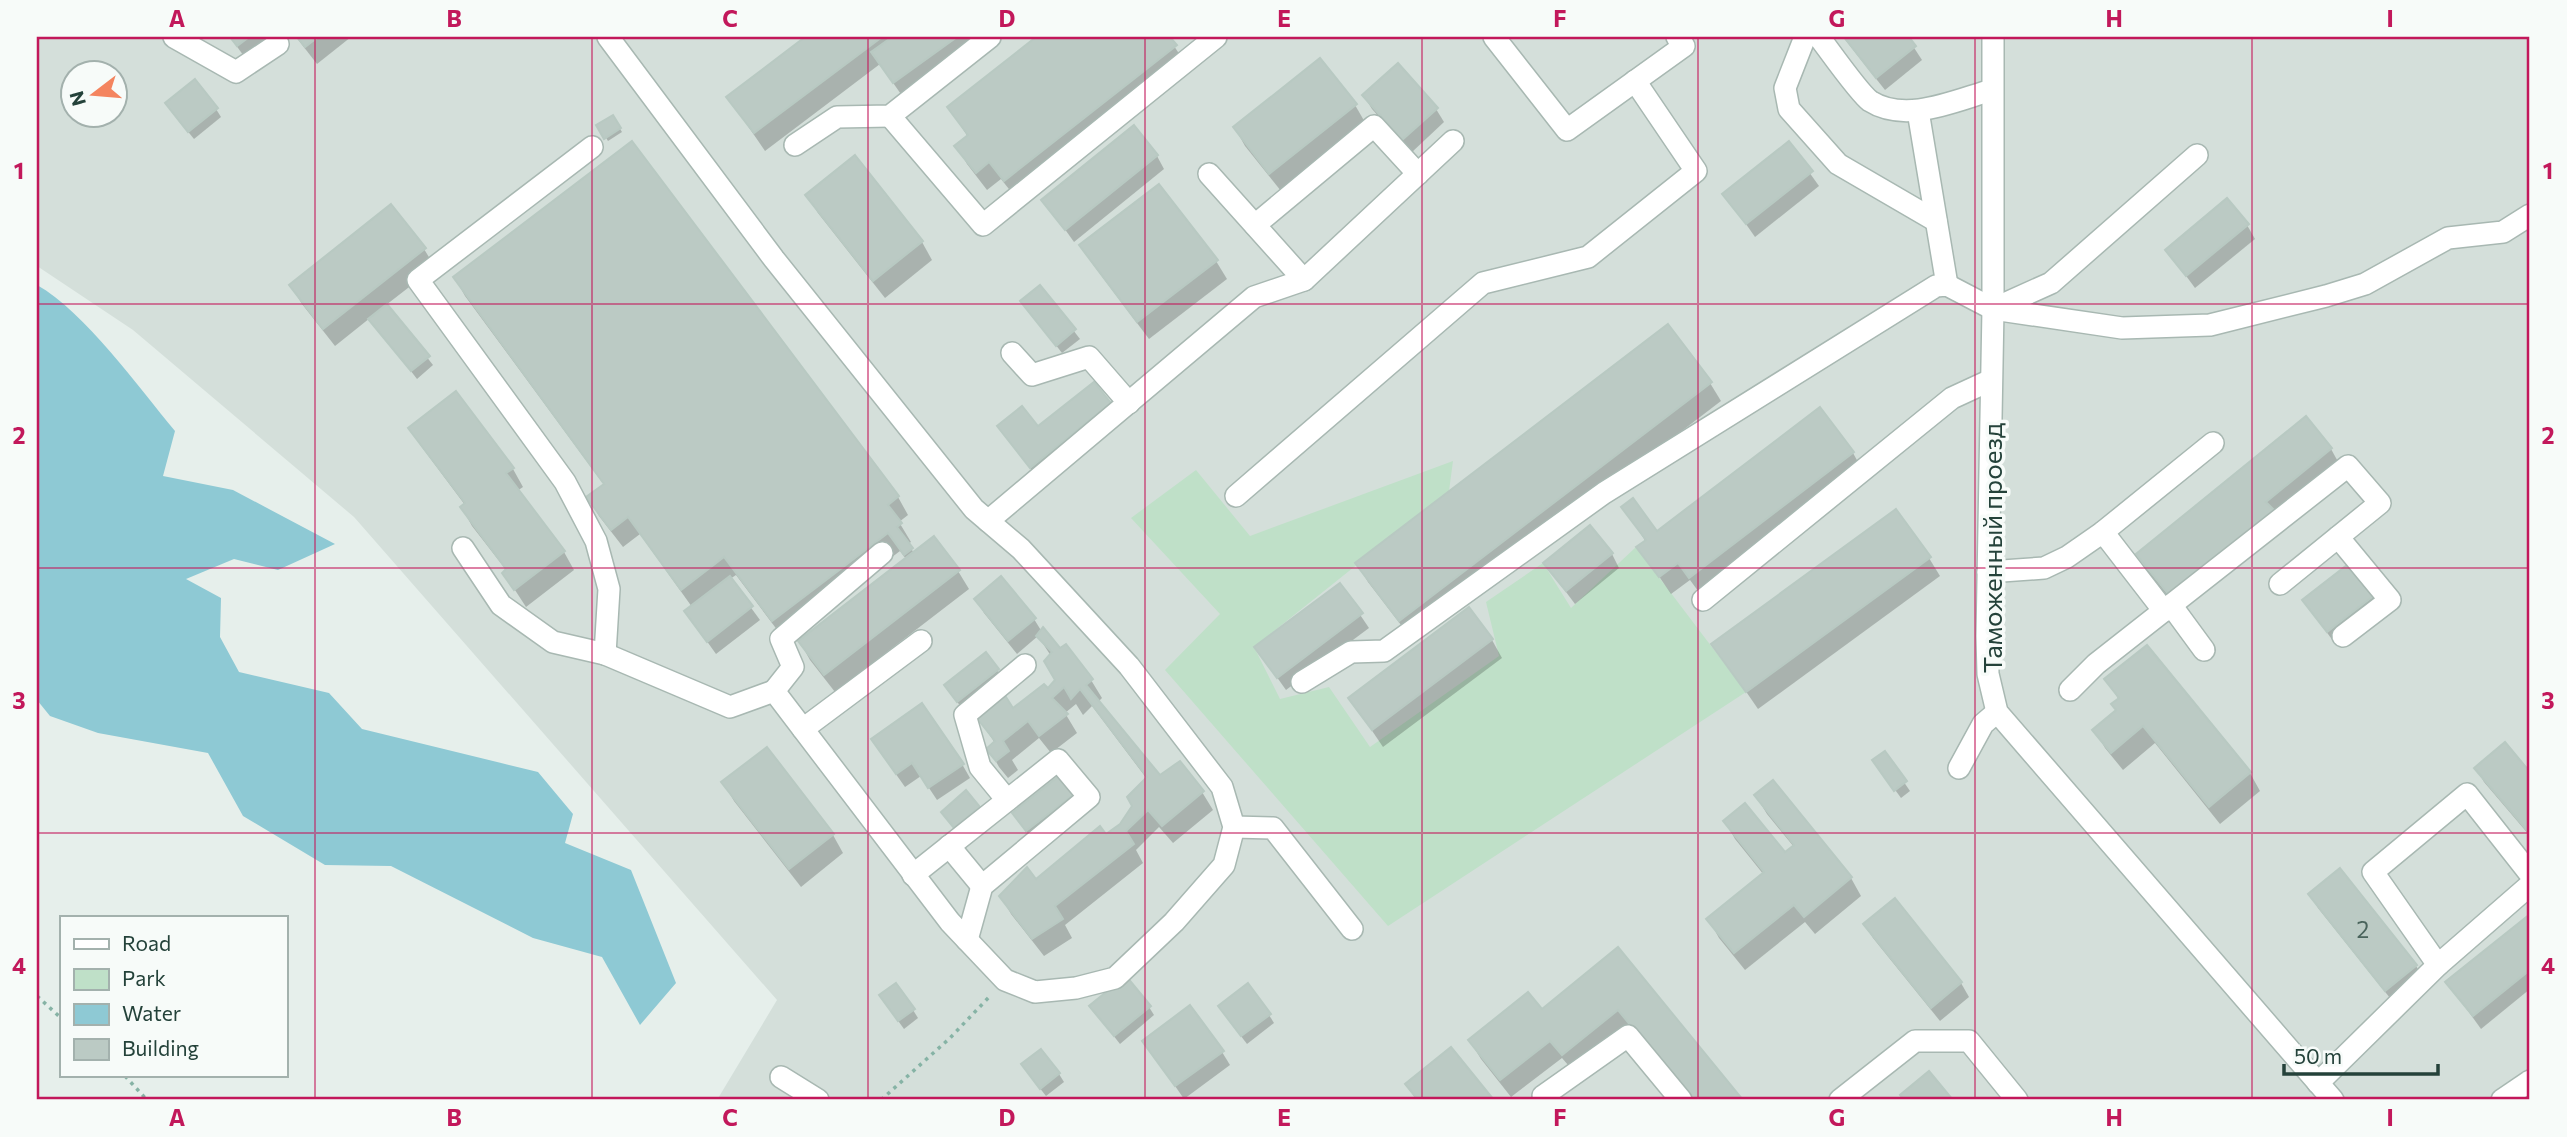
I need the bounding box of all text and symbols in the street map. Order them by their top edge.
text: A [169,4,186,32]
text: B [446,4,462,32]
text: C [722,4,738,32]
text: D [999,4,1016,32]
text: E [1277,4,1291,32]
text: F [1553,4,1567,32]
text: G [1829,4,1845,32]
text: H [2105,4,2123,32]
text: I [2386,4,2394,32]
north arrow [60,60,130,130]
text: N [64,89,90,109]
text: 1 [14,156,24,184]
text: 1 [2543,156,2553,184]
text: 2 [12,421,26,449]
text: 2 [2541,421,2555,449]
street label: Таможенный проезд [1976,423,2007,673]
text: 3 [12,686,26,714]
text: 3 [2541,686,2555,714]
house number: 2 [2357,915,2369,943]
legend [60,916,287,1078]
text: Road [122,930,171,955]
text: 4 [12,951,26,979]
text: 4 [2541,951,2555,979]
text: Park [122,965,166,990]
text: Water [122,1000,181,1025]
scale bar [2284,1032,2438,1076]
text: Building [122,1035,199,1060]
text: 50 m [2294,1043,2342,1068]
text: A [169,1103,186,1131]
text: B [446,1103,462,1131]
text: C [722,1103,738,1131]
text: D [999,1103,1016,1131]
text: E [1277,1103,1291,1131]
text: F [1553,1103,1567,1131]
text: G [1829,1103,1845,1131]
text: H [2105,1103,2123,1131]
text: I [2386,1103,2394,1131]

